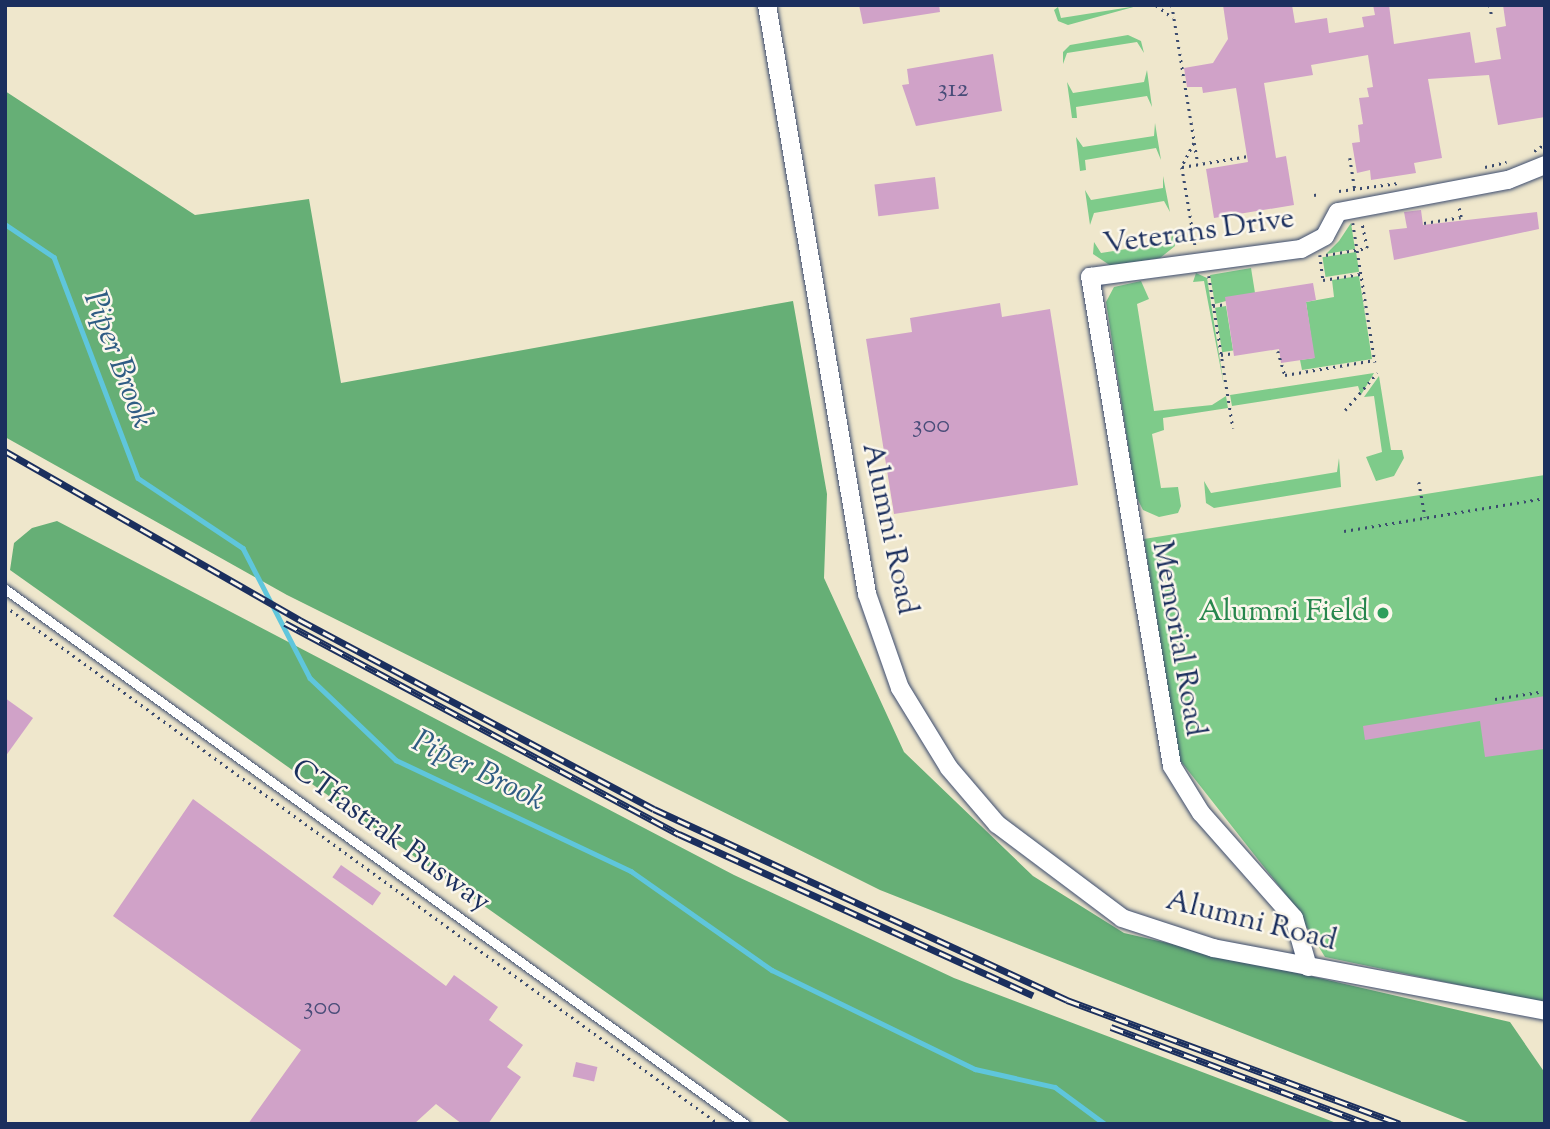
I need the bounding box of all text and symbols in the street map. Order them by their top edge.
house number: 312 [937,74,969,106]
street label: Veterans Drive [1101,202,1297,264]
water label: Piper Brook [73,286,161,434]
house number: 300 [912,410,950,442]
street label: Alumni Road [852,440,924,618]
street label: Memorial Road [1142,538,1212,740]
place label: Alumni Field [1198,595,1369,631]
marker: Alumni Field [1375,605,1391,621]
water label: Piper Brook [405,723,551,821]
street label: CTfastrak Busway [283,753,497,921]
street label: Alumni Road [1162,883,1340,961]
house number: 300 [303,992,341,1024]

